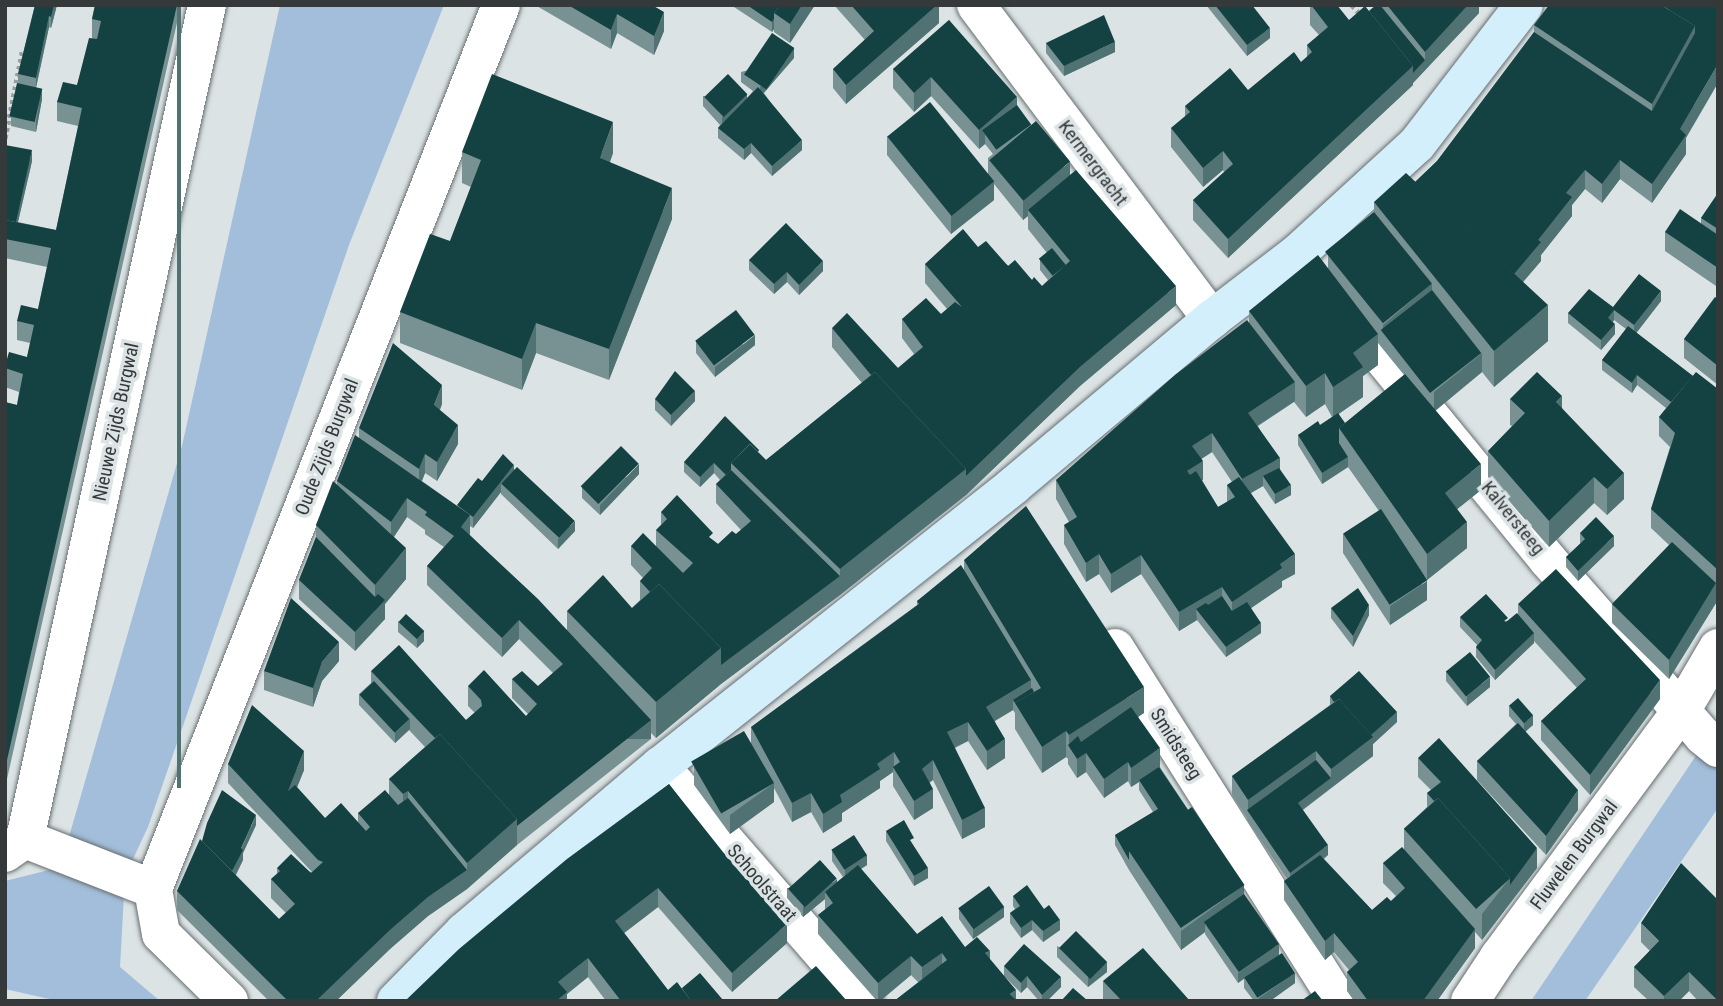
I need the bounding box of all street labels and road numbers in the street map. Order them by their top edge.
street label: Kermergracht [1053,116,1133,210]
street label: Nieuwe Zijds Burgwal [88,341,144,503]
street label: Oude Zijds Burgwal [290,375,364,519]
street label: Kalversteeg [1476,477,1550,559]
street label: Smidsteeg [1145,704,1207,784]
street label: Fluwelen Burgwal [1525,796,1623,914]
street label: Schoolstraat [722,840,802,926]

